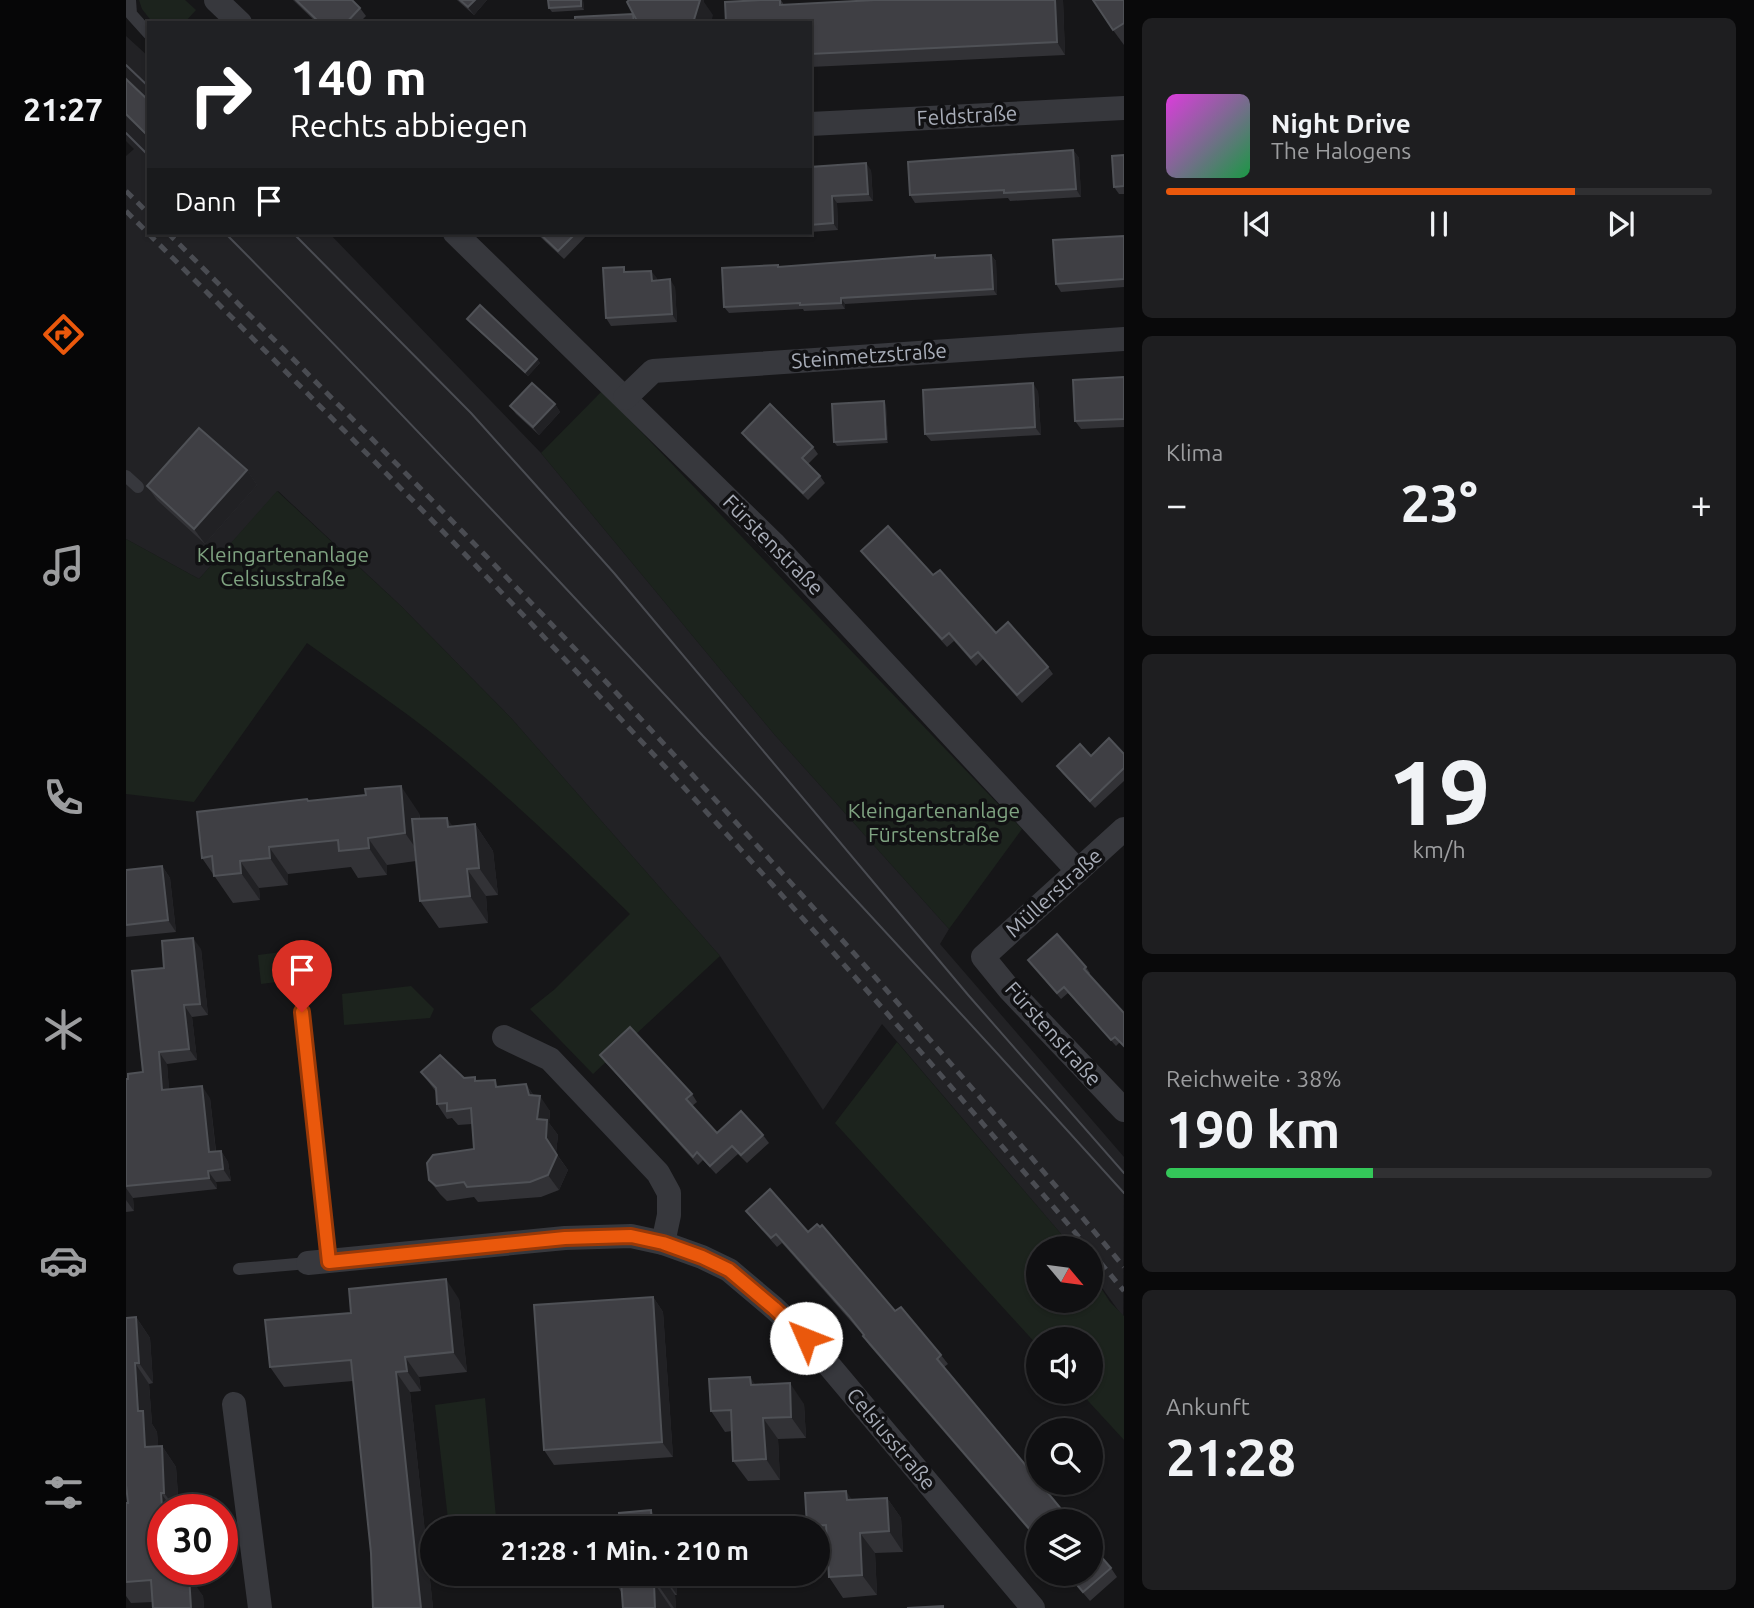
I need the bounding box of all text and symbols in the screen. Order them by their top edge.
icon: right [175,49,266,140]
text: 140 m [290,49,427,104]
text: 21:27 [23,91,103,127]
street label: Feldstraße [916,100,1018,130]
text: Rechts abbiegen [290,107,528,143]
text: Night Drive [1271,109,1411,138]
text: The Halogens [1271,138,1411,163]
icon: arrive [250,182,288,220]
text: Dann [175,187,236,216]
icon: previous [1238,205,1276,243]
icon: pause [1420,205,1458,243]
icon: next [1602,205,1640,243]
icon: directions [39,310,88,359]
street label: Steinmetzstraße [790,338,948,372]
text: Klima [1166,440,1223,465]
text: 23° [1400,474,1478,532]
text: − [1166,483,1187,525]
text: + [1691,483,1712,525]
street label: Fürstenstraße [719,489,829,599]
icon: music [39,541,88,590]
park label: Kleingartenanlage Celsiusstraße [197,542,369,590]
text: 19 [1388,740,1490,842]
icon: phone [39,773,88,822]
park label: Kleingartenanlage Fürstenstraße [848,798,1020,846]
text: km/h [1412,837,1466,862]
street label: Müllerstraße [1000,843,1106,942]
pin [272,940,332,1012]
icon: arrive [283,951,321,989]
street label: Fürstenstraße [1001,976,1107,1090]
icon: climate [39,1005,88,1054]
text: Reichweite · 38% [1166,1066,1342,1091]
text: 190 km [1166,1100,1340,1158]
icon: car [39,1236,88,1285]
north arrow [1026,1236,1102,1312]
map controls [1026,1236,1103,1586]
position arrow [769,1301,843,1375]
button: sound [1026,1327,1103,1404]
street label: Celsiusstraße [842,1383,941,1494]
text: Ankunft [1166,1394,1250,1419]
button: search [1026,1418,1103,1495]
text: 21:28 [1166,1428,1296,1486]
icon: filters [39,1468,88,1517]
speed limit sign: 30 [147,1494,238,1585]
button: layers [1026,1509,1103,1586]
text: 21:28 · 1 Min. · 210 m [501,1536,749,1565]

